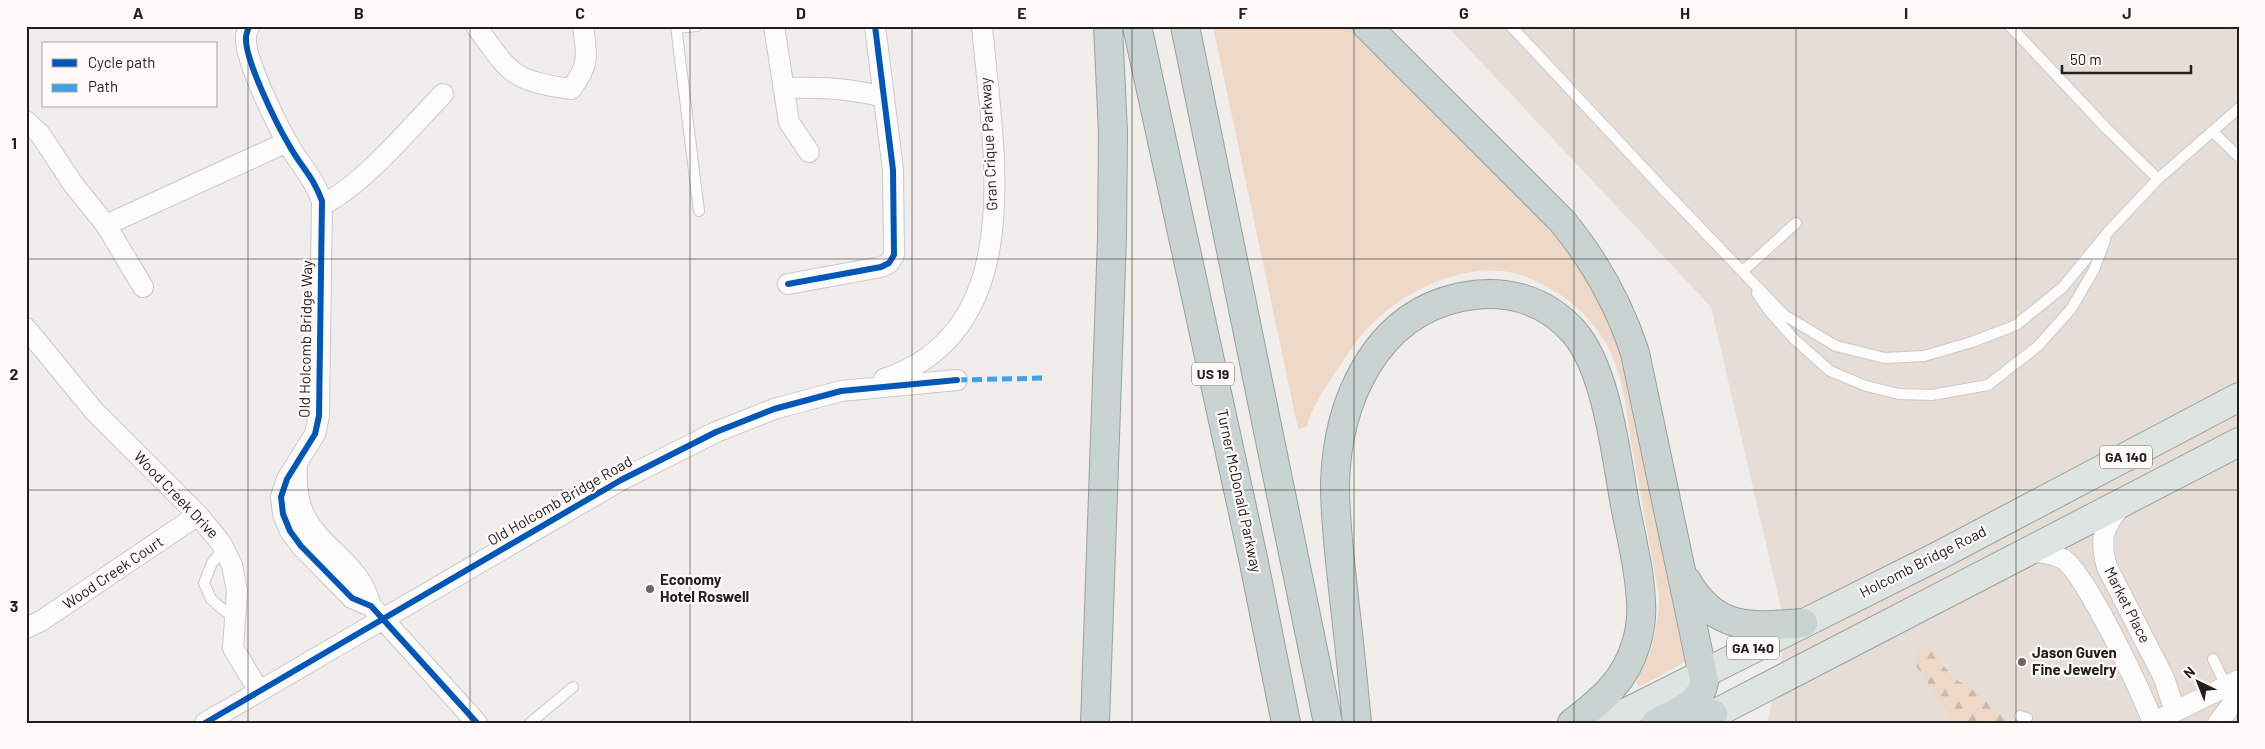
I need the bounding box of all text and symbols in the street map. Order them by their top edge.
text: A [133,3,144,22]
text: B [354,3,364,22]
text: C [575,3,585,22]
text: D [796,3,806,22]
text: E [1017,3,1027,22]
text: F [1239,3,1248,22]
text: G [1459,3,1469,22]
text: H [1680,3,1690,22]
text: I [1904,3,1908,22]
text: J [2122,3,2132,22]
legend [42,42,218,108]
scale bar [2062,42,2191,74]
text: 50 m [2070,50,2102,68]
text: Cycle path [88,53,155,71]
text: Path [88,77,118,95]
street label: Gran Crique Parkway [976,77,1000,211]
text: 1 [11,133,17,152]
street label: Old Holcomb Bridge Way [295,260,315,418]
road number: US 19 [1192,362,1234,386]
text: 2 [10,364,19,383]
street label: Turner McDonald Parkway [1214,407,1266,574]
road number: GA 140 [2100,446,2152,468]
street label: Wood Creek Drive [131,447,223,542]
street label: Old Holcomb Bridge Road [484,451,635,549]
street label: Holcomb Bridge Road [1856,521,1989,601]
street label: Wood Creek Court [59,532,166,612]
street label: Market Place [2101,563,2155,646]
place label: Economy Hotel Roswell [660,570,749,605]
marker: Economy Hotel Roswell [644,583,656,595]
text: 3 [10,596,18,615]
road number: GA 140 [1727,636,1779,660]
place label: Jason Guven Fine Jewelry [2032,643,2117,678]
marker: Jason Guven Fine Jewelry [2016,656,2028,668]
north arrow [2172,656,2222,706]
text: N [2180,663,2198,682]

